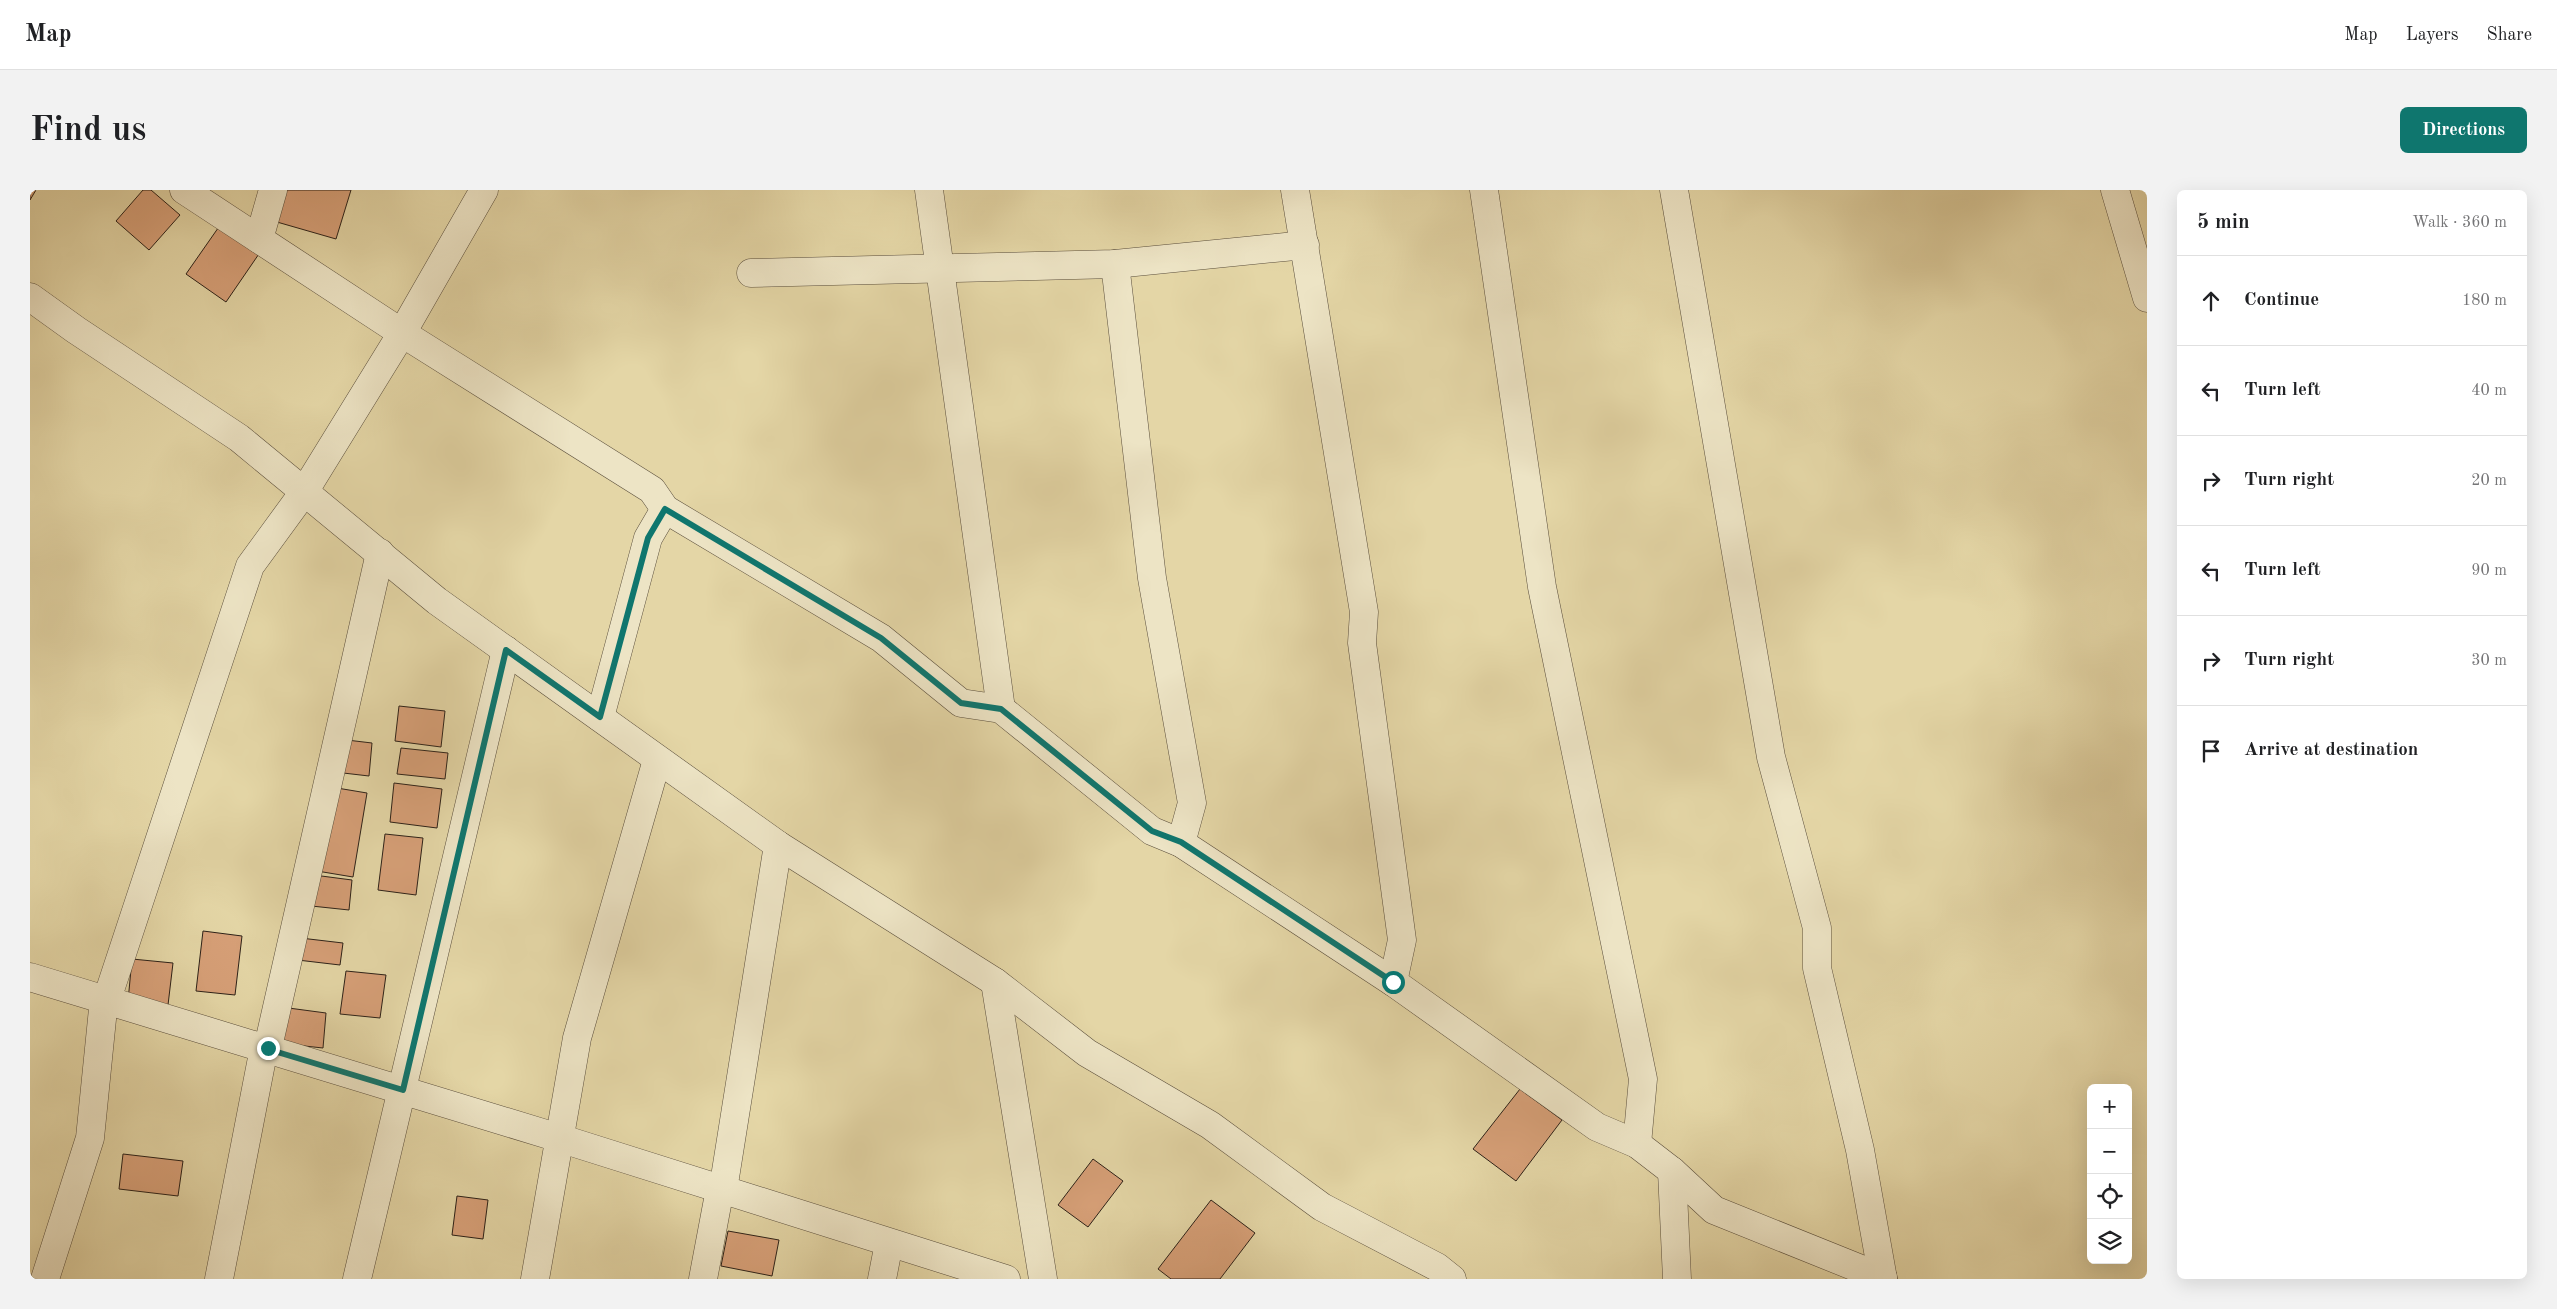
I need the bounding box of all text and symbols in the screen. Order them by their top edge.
text: Map [25,23,72,47]
text: Map [2344,26,2378,44]
text: Layers [2406,26,2458,44]
text: Share [2486,26,2532,44]
button: Directions [2400,107,2527,153]
text: Find us [30,113,146,148]
text: 5 min [2197,212,2250,233]
text: Walk · 360 m [2412,215,2507,231]
icon: ahead [2197,287,2225,315]
text: Continue [2244,291,2319,310]
text: 180 m [2462,293,2507,309]
icon: left [2197,377,2225,405]
text: Turn left [2244,381,2321,400]
text: 40 m [2471,383,2507,399]
icon: right [2197,467,2225,495]
text: Turn right [2244,471,2334,490]
text: 20 m [2471,473,2507,489]
icon: left [2197,557,2225,585]
text: Turn left [2244,561,2321,580]
text: 90 m [2471,563,2507,579]
icon: right [2197,647,2225,675]
text: Turn right [2244,651,2334,670]
text: 30 m [2471,653,2507,669]
icon: arrive [2197,737,2225,765]
text: Arrive at destination [2244,741,2418,760]
route start [1382,971,1405,994]
route end [257,1037,280,1060]
map controls [2087,1084,2132,1264]
button: + [2087,1084,2132,1129]
button: − [2087,1129,2132,1174]
button: locate [2087,1174,2132,1219]
button: layers [2087,1219,2132,1264]

